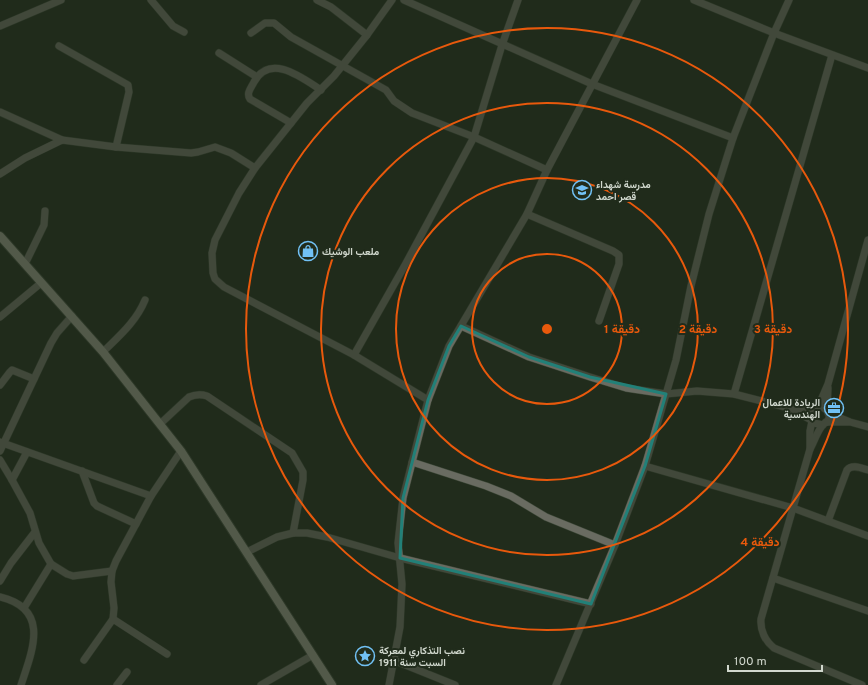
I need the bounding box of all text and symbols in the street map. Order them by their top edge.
school or university icon: مدرسة شهداء قصر احمد [571,179,593,201]
place label: مدرسة شهداء قصر احمد [596,179,651,204]
shop icon: ملعب الوشيك [297,240,319,262]
place label: ملعب الوشيك [322,246,380,259]
centre of rings [540,322,554,336]
text: 1 دقيقة [604,322,640,338]
text: 2 دقيقة [679,322,717,338]
text: 3 دقيقة [754,322,792,338]
place label: الريادة للاعمال الهندسية [763,397,820,422]
office icon: الريادة للاعمال الهندسية [823,397,845,419]
text: 4 دقيقة [740,535,780,551]
place icon: نصب التذكاري لمعركة السبت سنة 1911 [354,645,376,667]
place label: نصب التذكاري لمعركة السبت سنة 1911 [379,645,465,670]
scale bar [728,647,822,673]
text: 100 m [734,654,767,670]

